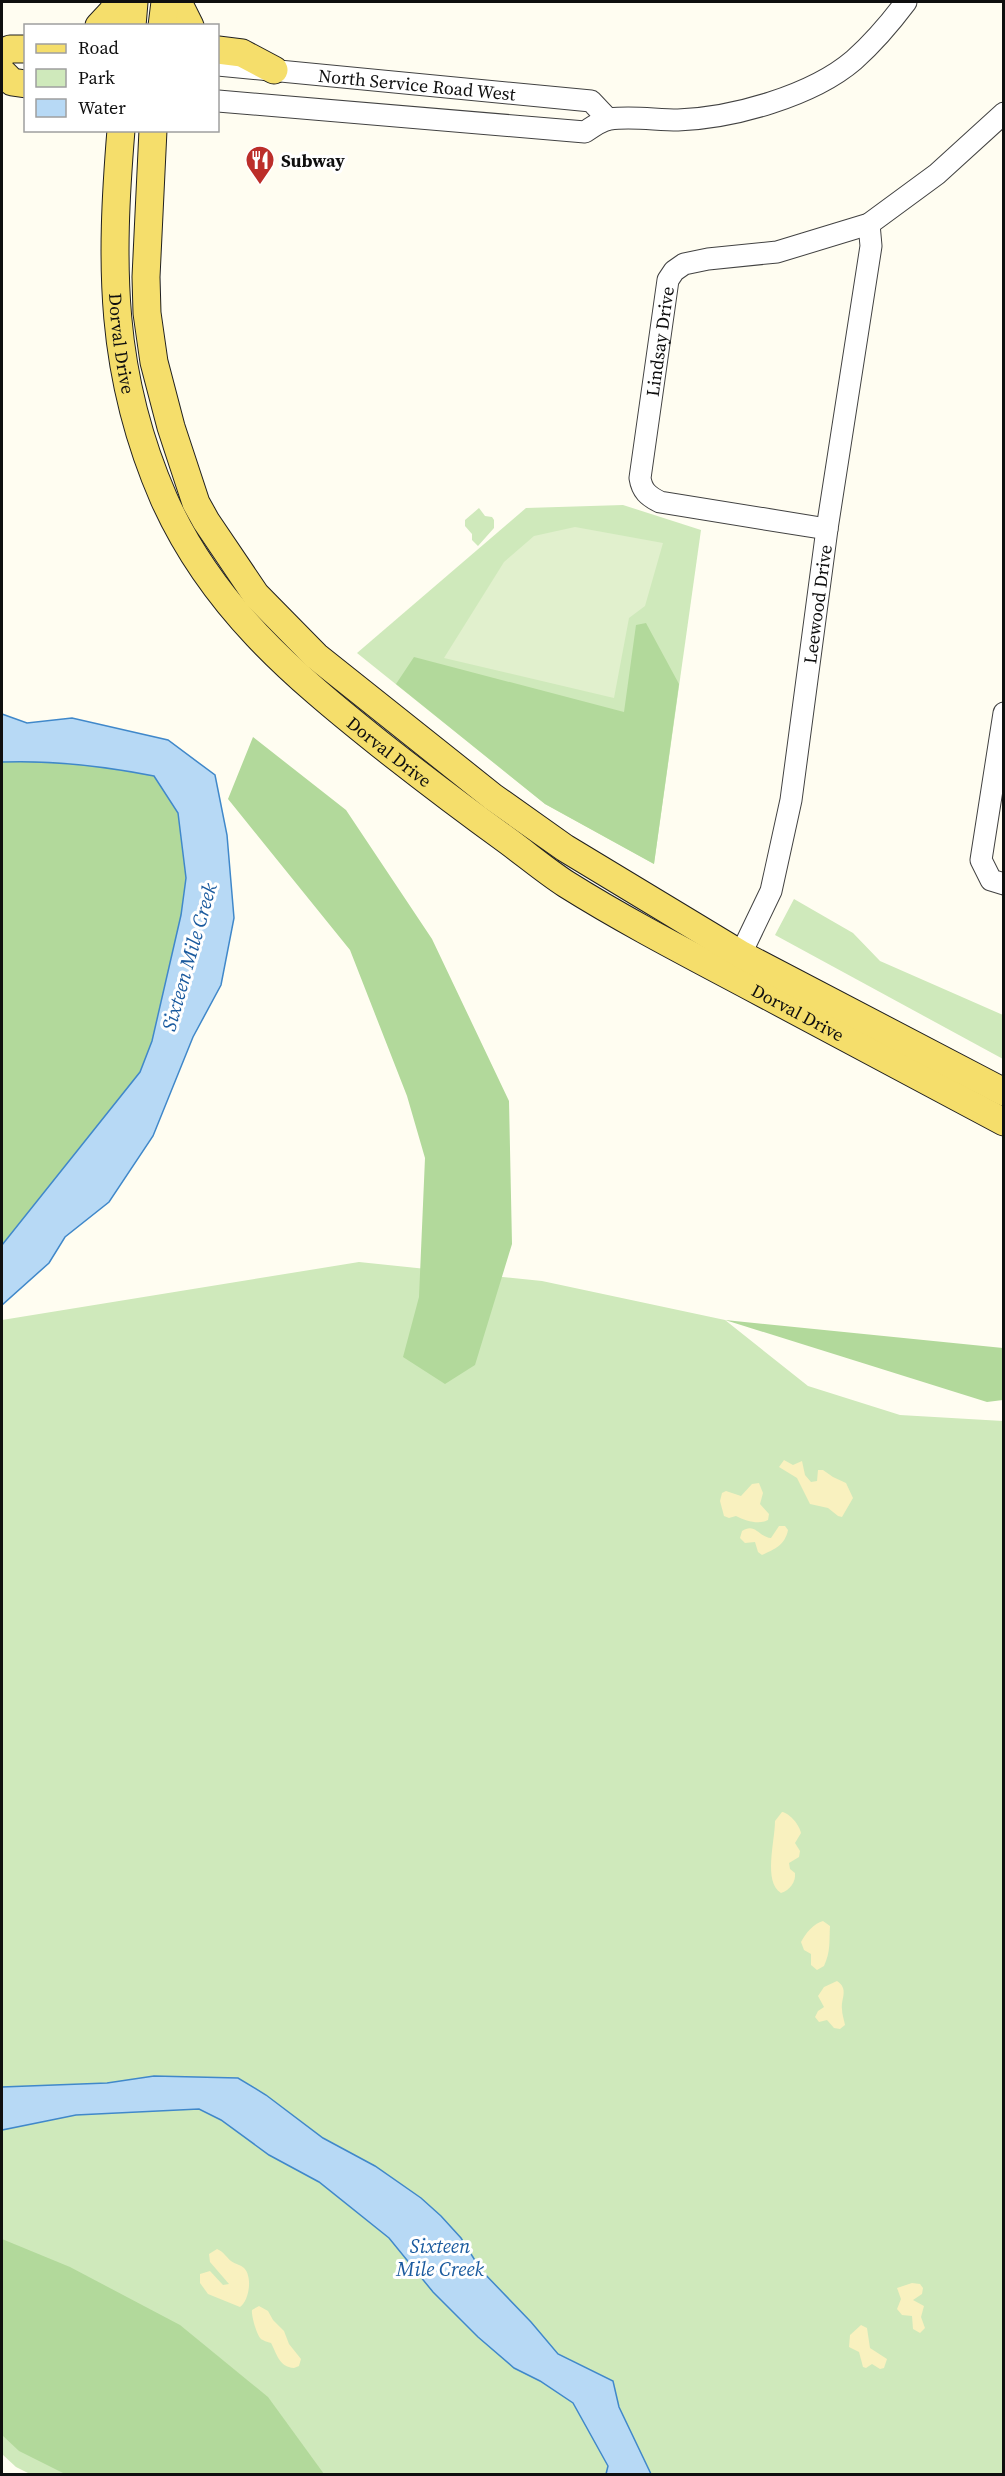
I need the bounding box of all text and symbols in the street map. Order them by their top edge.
legend [24,24,219,132]
text: Road [78,35,119,60]
street label: North Service Road West [317,62,517,106]
text: Park [78,65,115,90]
text: Water [78,95,126,120]
restaurant icon: Subway [244,144,276,186]
place label: Subway [281,148,345,173]
street label: Lindsay Drive [639,285,679,398]
street label: Dorval Drive [104,292,142,396]
street label: Leewood Drive [797,543,837,665]
street label: Dorval Drive [342,710,437,793]
water label: Sixteen Mile Creek [154,879,224,1034]
street label: Dorval Drive [748,977,849,1047]
water label: Sixteen Mile Creek [395,2232,484,2283]

